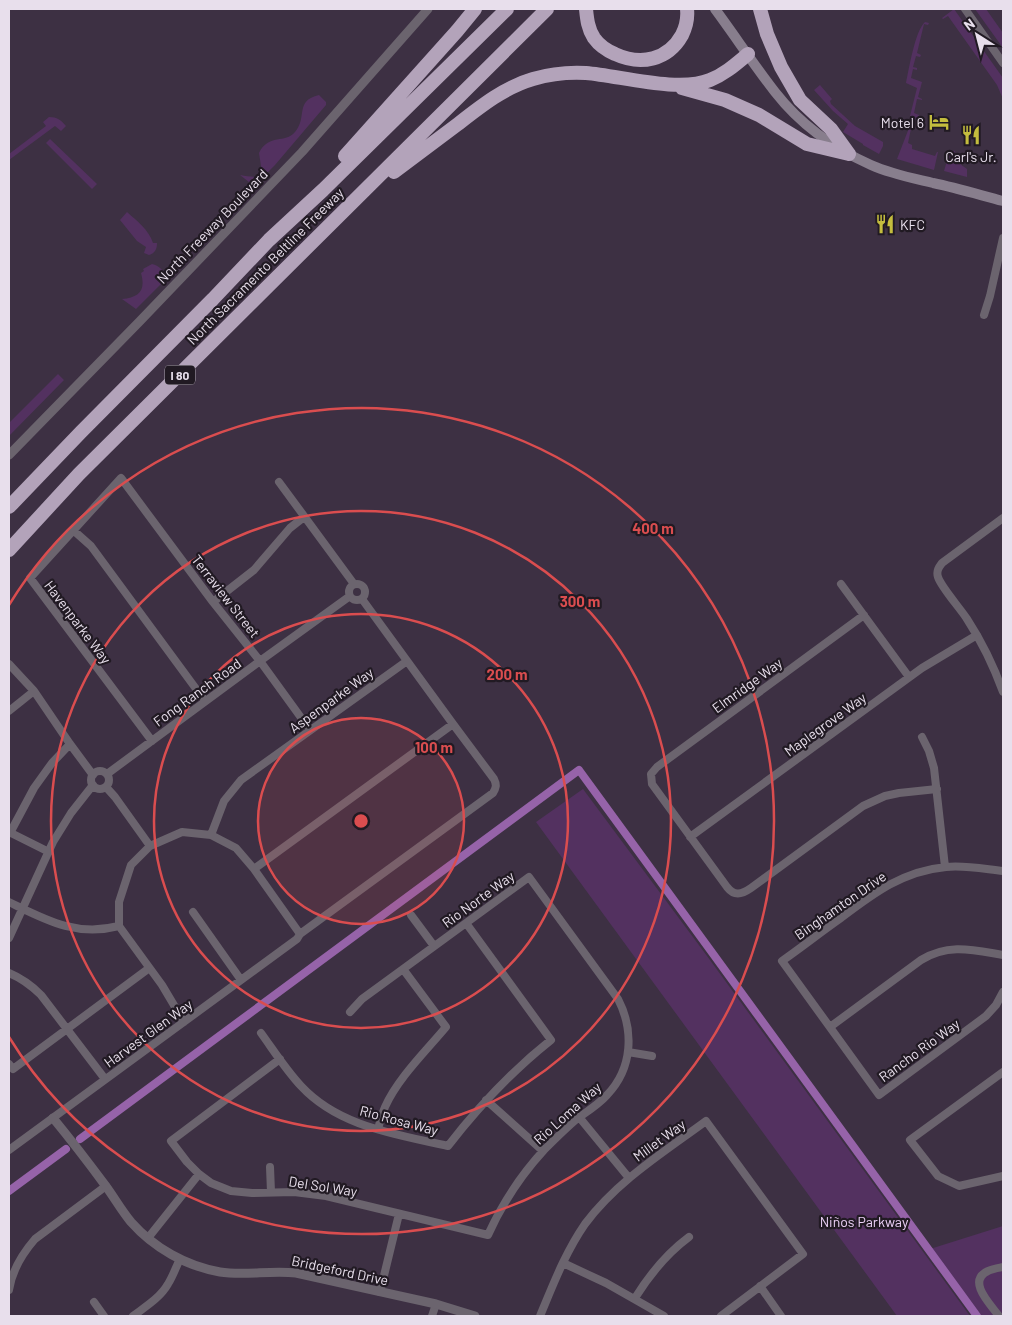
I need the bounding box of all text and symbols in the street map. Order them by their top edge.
north arrow [952,10,1002,60]
text: N [960,14,978,34]
hotel icon: Motel 6 [928,111,950,133]
place label: Motel 6 [881,114,924,131]
restaurant icon: Carl's Jr. [960,124,982,146]
place label: Carl's Jr. [945,148,997,165]
street label: North Freeway Boulevard [153,165,271,287]
street label: North Sacramento Beltline Freeway [183,184,347,348]
restaurant icon: KFC [874,213,896,235]
place label: KFC [900,216,925,233]
road number: I 80 [165,366,195,384]
text: 400 m [632,519,674,537]
street label: Terraview Street [188,551,264,641]
street label: Havenparke Way [41,577,115,667]
text: 300 m [560,592,600,610]
street label: Fong Ranch Road [150,654,244,730]
street label: Elmridge Way [709,654,786,716]
street label: Aspenparke Way [286,663,377,736]
text: 200 m [486,665,528,683]
street label: Maplegrove Way [781,688,870,759]
text: 100 m [415,738,453,756]
centre of rings [352,812,370,830]
street label: Rio Norte Way [439,867,518,931]
street label: Binghamton Drive [791,867,889,943]
street label: Harvest Glen Way [101,995,196,1071]
street label: Rancho Rio Way [875,1015,963,1085]
street label: Rio Loma Way [530,1078,605,1148]
street label: Rio Rosa Way [358,1101,441,1139]
street label: Millet Way [630,1115,689,1165]
street label: Del Sol Way [288,1172,359,1200]
park label: Niños Parkway [820,1213,909,1230]
street label: Bridgeford Drive [290,1251,390,1289]

